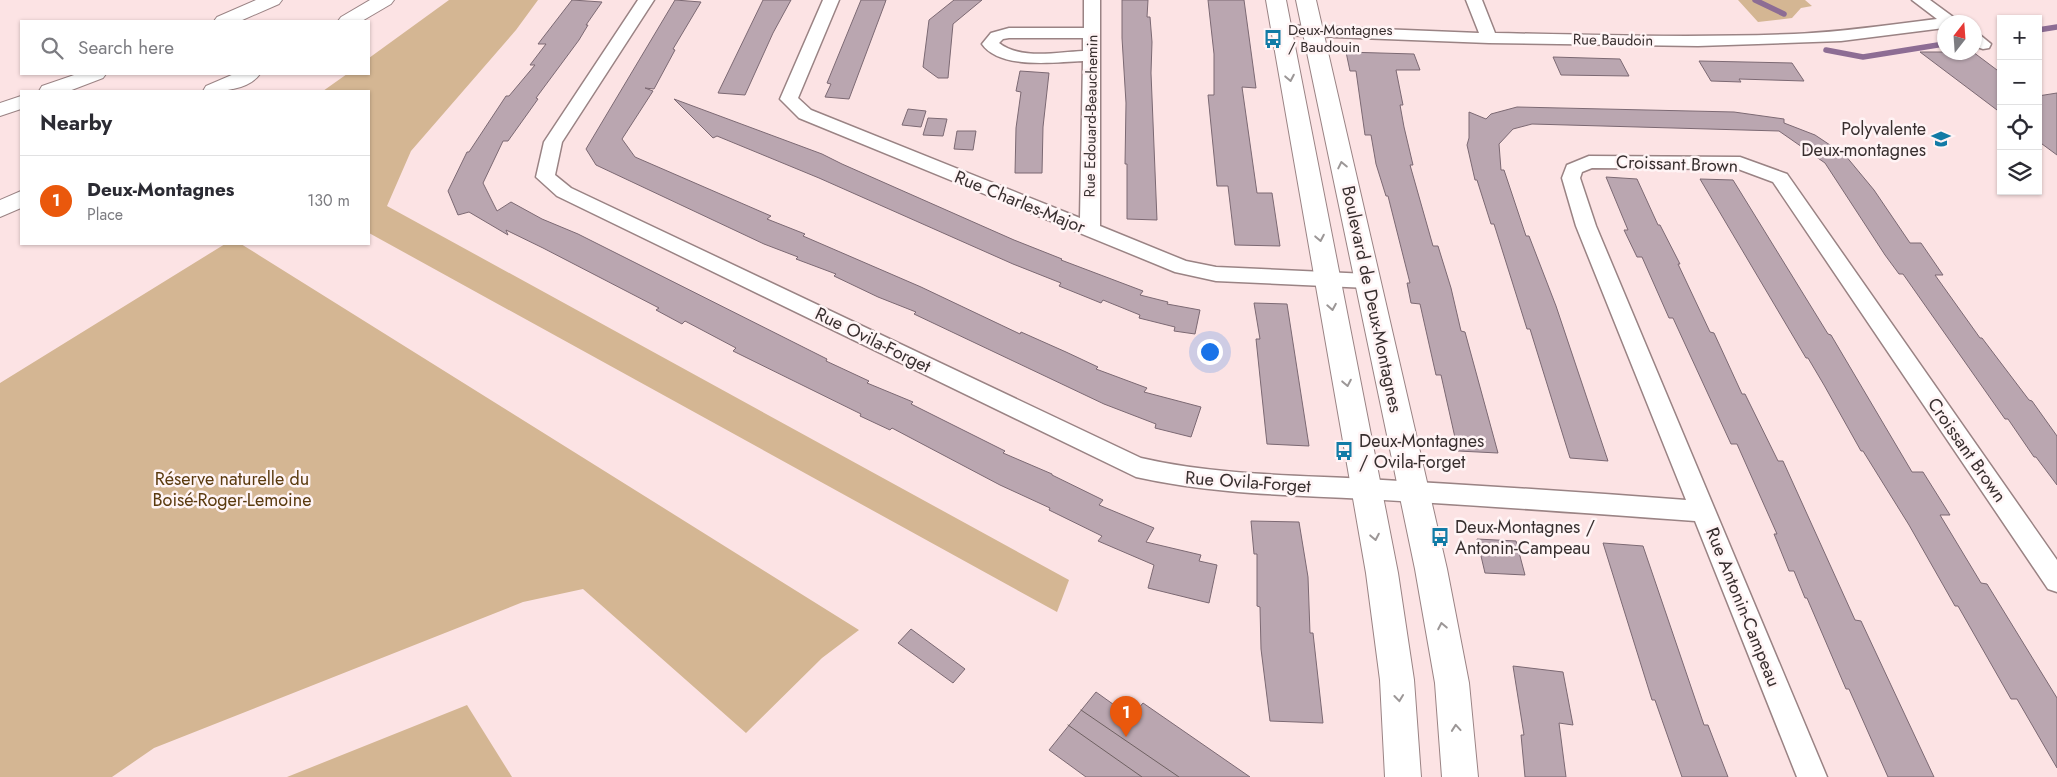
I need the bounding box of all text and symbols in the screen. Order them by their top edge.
north arrow [1937,15,1982,60]
map controls [1997,15,2042,195]
button: + [1997,15,2042,60]
place label: Deux-Montagnes / Baudouin [1288,19,1392,58]
search box [20,20,370,75]
bus stop icon: Deux-Montagnes / Baudouin [1262,28,1284,50]
street label: Rue Baudoin [1573,28,1653,52]
icon: search [38,34,66,62]
text: Search here [78,34,174,61]
street label: Rue Edouard-Beauchemin [1079,34,1103,198]
button: − [1997,60,2042,105]
one-way arrow [1285,74,1295,83]
button: locate [1997,105,2042,150]
text: Nearby [40,108,112,138]
place label: Polyvalente Deux-montagnes [1801,116,1926,163]
school or university icon: Polyvalente Deux-montagnes [1930,128,1952,150]
street label: Croissant Brown [1615,149,1739,179]
button: layers [1997,150,2042,195]
one-way arrow [1338,160,1348,169]
street label: Rue Charles-Major [951,164,1090,240]
text: Deux-Montagnes [87,176,234,203]
street label: Boulevard de Deux-Montagnes [1335,183,1409,415]
text: 1 [52,189,60,212]
text: 130 m [307,189,350,212]
text: Place [87,203,123,226]
one-way arrow [1314,234,1325,243]
street label: Rue Ovila-Forget [811,301,936,380]
one-way arrow [1327,302,1337,311]
your location [1197,339,1223,365]
one-way arrow [1341,378,1351,387]
street label: Croissant Brown [1921,392,2013,508]
place label: Deux-Montagnes / Ovila-Forget [1359,428,1484,475]
bus stop icon: Deux-Montagnes / Ovila-Forget [1333,440,1355,462]
street label: Rue Ovila-Forget [1184,465,1312,499]
park label: Réserve naturelle du Boisé-Roger-Lemoine [153,466,311,513]
place label: Deux-Montagnes / Antonin-Campeau [1455,514,1595,561]
street label: Rue Antonin-Campeau [1699,523,1787,691]
bus stop icon: Deux-Montagnes / Antonin-Campeau [1429,526,1451,548]
one-way arrow [1370,533,1380,542]
one-way arrow [1437,621,1447,630]
one-way arrow [1393,694,1404,702]
pin: 1 [1110,696,1142,737]
one-way arrow [1451,724,1462,732]

